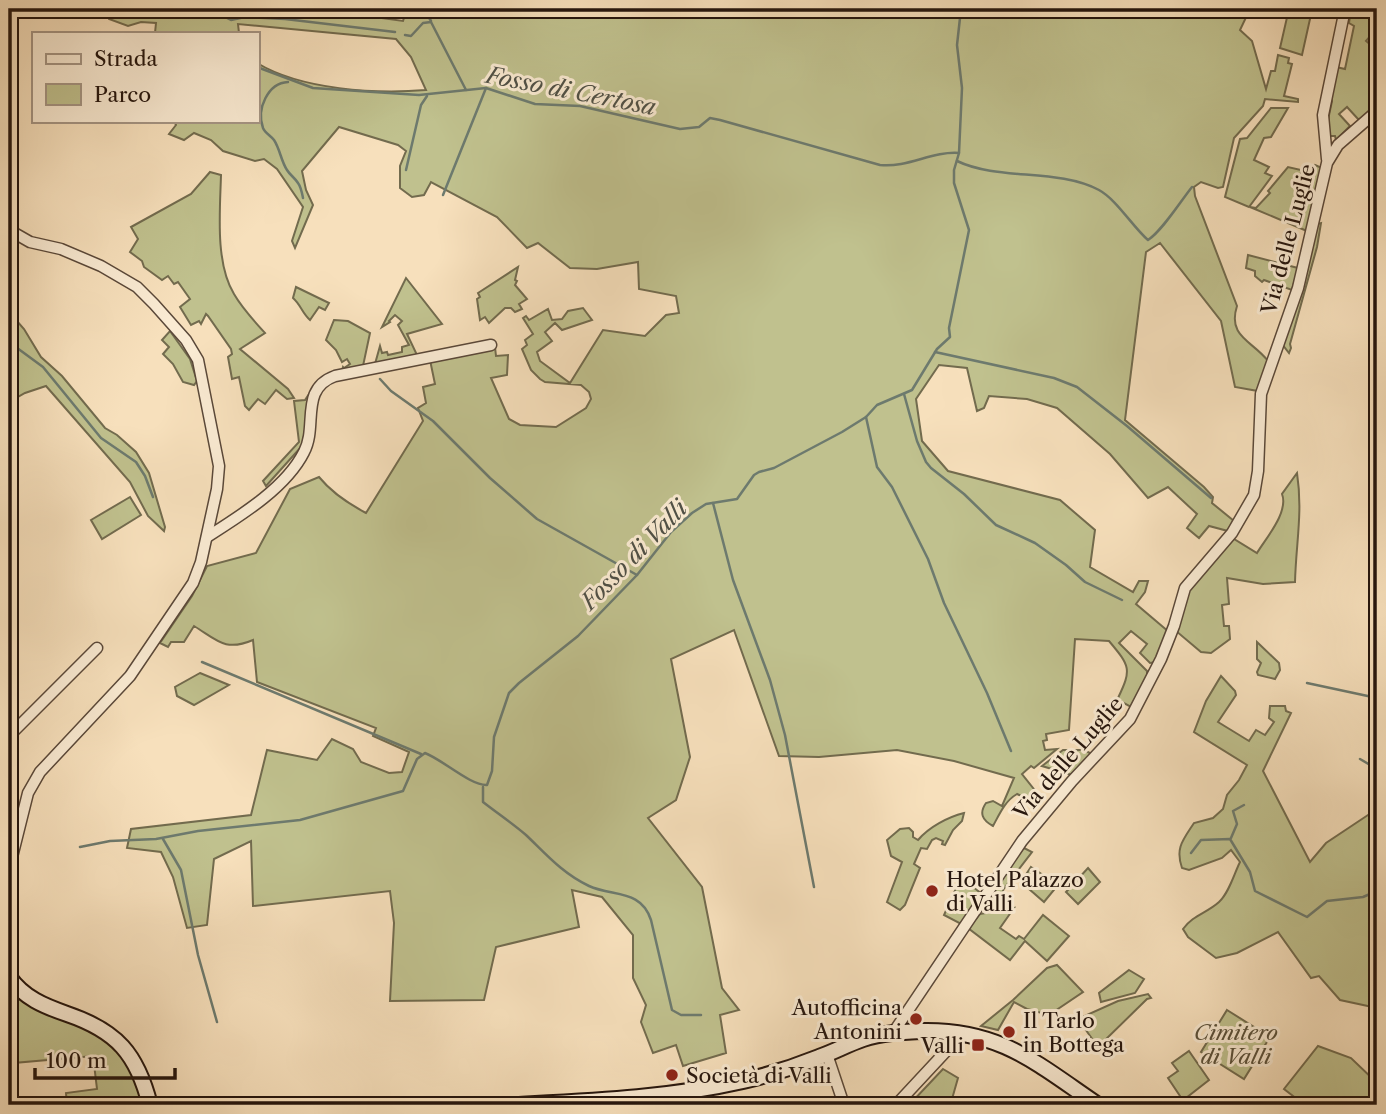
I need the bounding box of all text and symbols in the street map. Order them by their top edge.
legend [32,32,259,122]
text: Strada [94,46,159,71]
water label: Fosso di Certosa [482,60,658,121]
text: Parco [94,82,151,107]
street label: Via delle Luglie [1256,161,1320,318]
water label: Fosso di Valli [574,493,694,617]
street label: Via delle Luglie [1007,691,1128,825]
place label: Hotel Palazzo di Valli [946,867,1084,916]
marker: Hotel Palazzo di Valli [924,883,940,899]
place label: Autofficina Antonini [791,995,903,1044]
place label: Il Tarlo in Bottega [1023,1008,1125,1057]
marker: Autofficina Antonini [908,1011,924,1027]
park label: Cimitero di Valli [1194,1020,1278,1069]
marker: Il Tarlo in Bottega [1001,1024,1017,1040]
place label: Valli [920,1033,964,1058]
scale bar [35,1037,175,1081]
marker: Valli [970,1037,986,1053]
text: 100 m [46,1048,107,1073]
place label: Società di Valli [686,1063,832,1088]
marker: Società di Valli [664,1067,680,1083]

